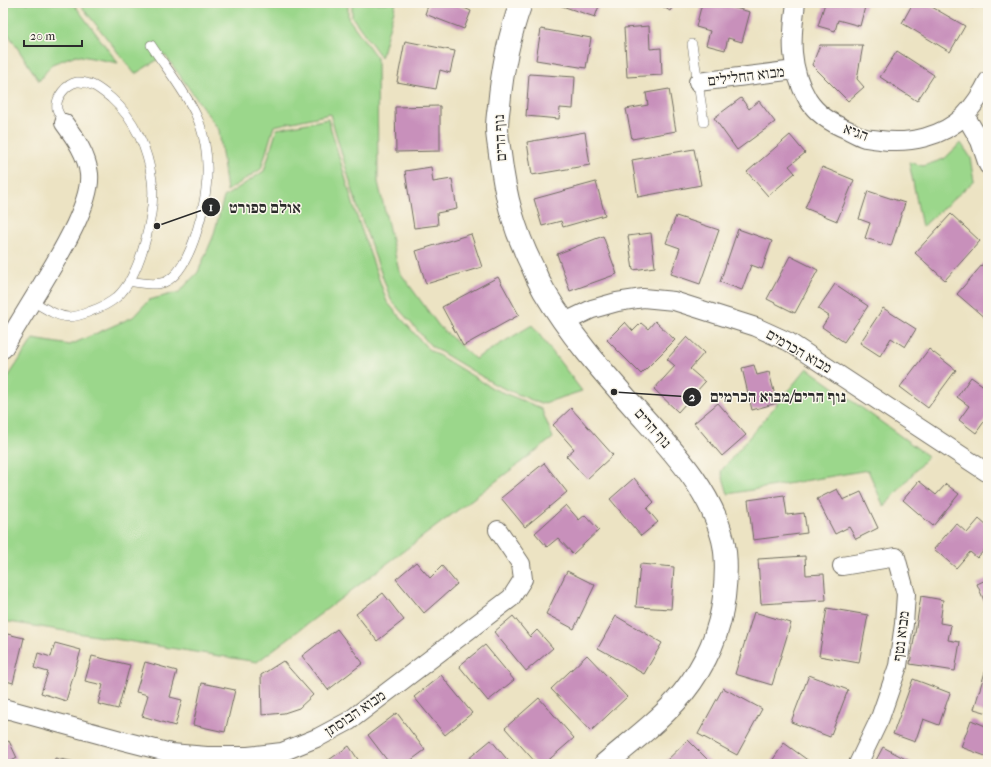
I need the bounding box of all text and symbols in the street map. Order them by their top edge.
scale bar [24,22,82,48]
text: 20 m [30,29,55,43]
street label: מבוא החלילים [706,62,786,90]
street label: נוף הרים [490,114,510,162]
street label: הגיא [841,119,871,145]
callout: אולם ספורט [201,193,309,221]
text: אולם ספורט [229,198,301,217]
text: 1 [209,200,213,214]
street label: מבוא הכרמים [763,325,835,377]
callout: נוף הרים/מבוא הכרמים [682,383,854,411]
text: נוף הרים/מבוא הכרמים [710,387,846,406]
text: 2 [689,390,696,404]
street label: נוף הרים [631,404,675,452]
street label: מבוא נטף [889,610,913,662]
street label: מבוא הבוסתן [321,686,389,740]

